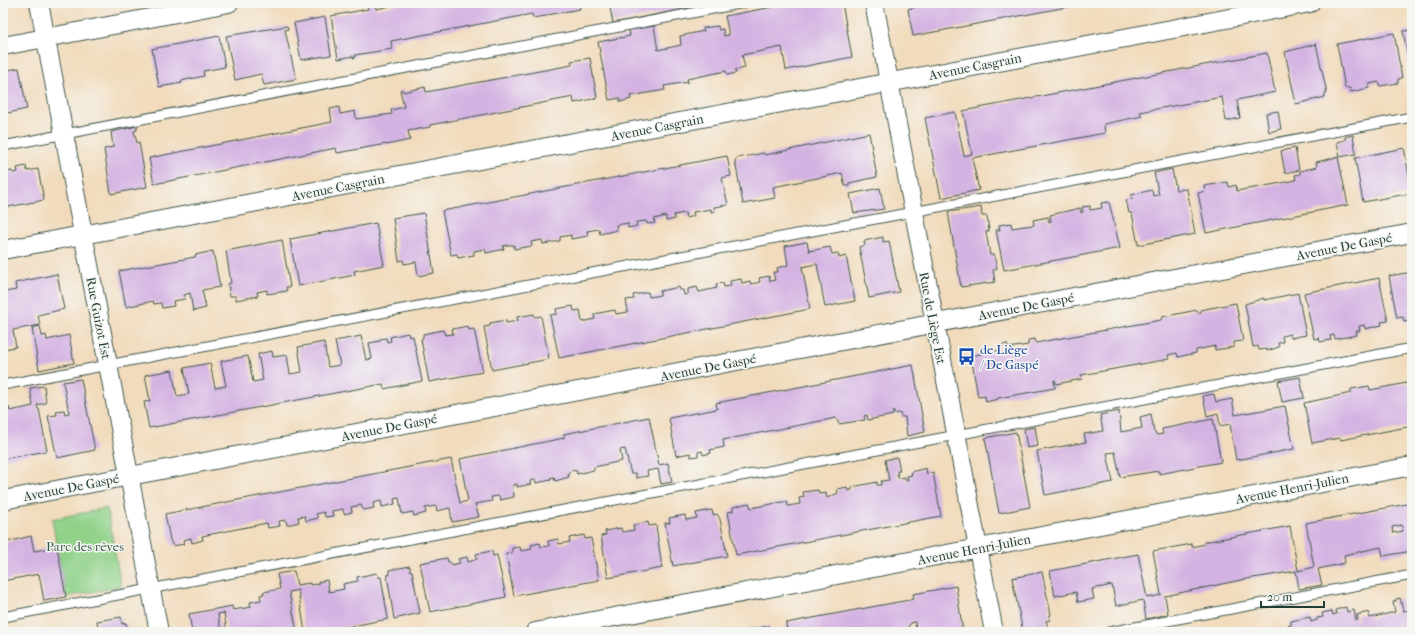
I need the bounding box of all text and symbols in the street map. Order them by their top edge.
street label: Avenue Casgrain [926,50,1023,83]
street label: Avenue Casgrain [608,111,705,144]
street label: Avenue Casgrain [289,171,386,204]
street label: Avenue De Gaspé [1294,230,1394,263]
street label: Rue de Liège Est [916,271,949,366]
street label: Rue Guizot Est [83,276,114,361]
street label: Avenue De Gaspé [976,290,1076,323]
place label: de Liège / De Gaspé [979,342,1039,372]
bus stop icon: de Liège / De Gaspé [957,346,977,366]
street label: Avenue De Gaspé [658,351,758,384]
street label: Avenue De Gaspé [339,411,439,444]
street label: Avenue Henri-Julien [1233,470,1350,507]
street label: Avenue De Gaspé [21,471,121,504]
street label: Avenue Henri-Julien [915,531,1032,568]
park label: Parc des rêves [46,539,124,554]
scale bar [1261,583,1324,609]
text: 20 m [1267,590,1292,604]

